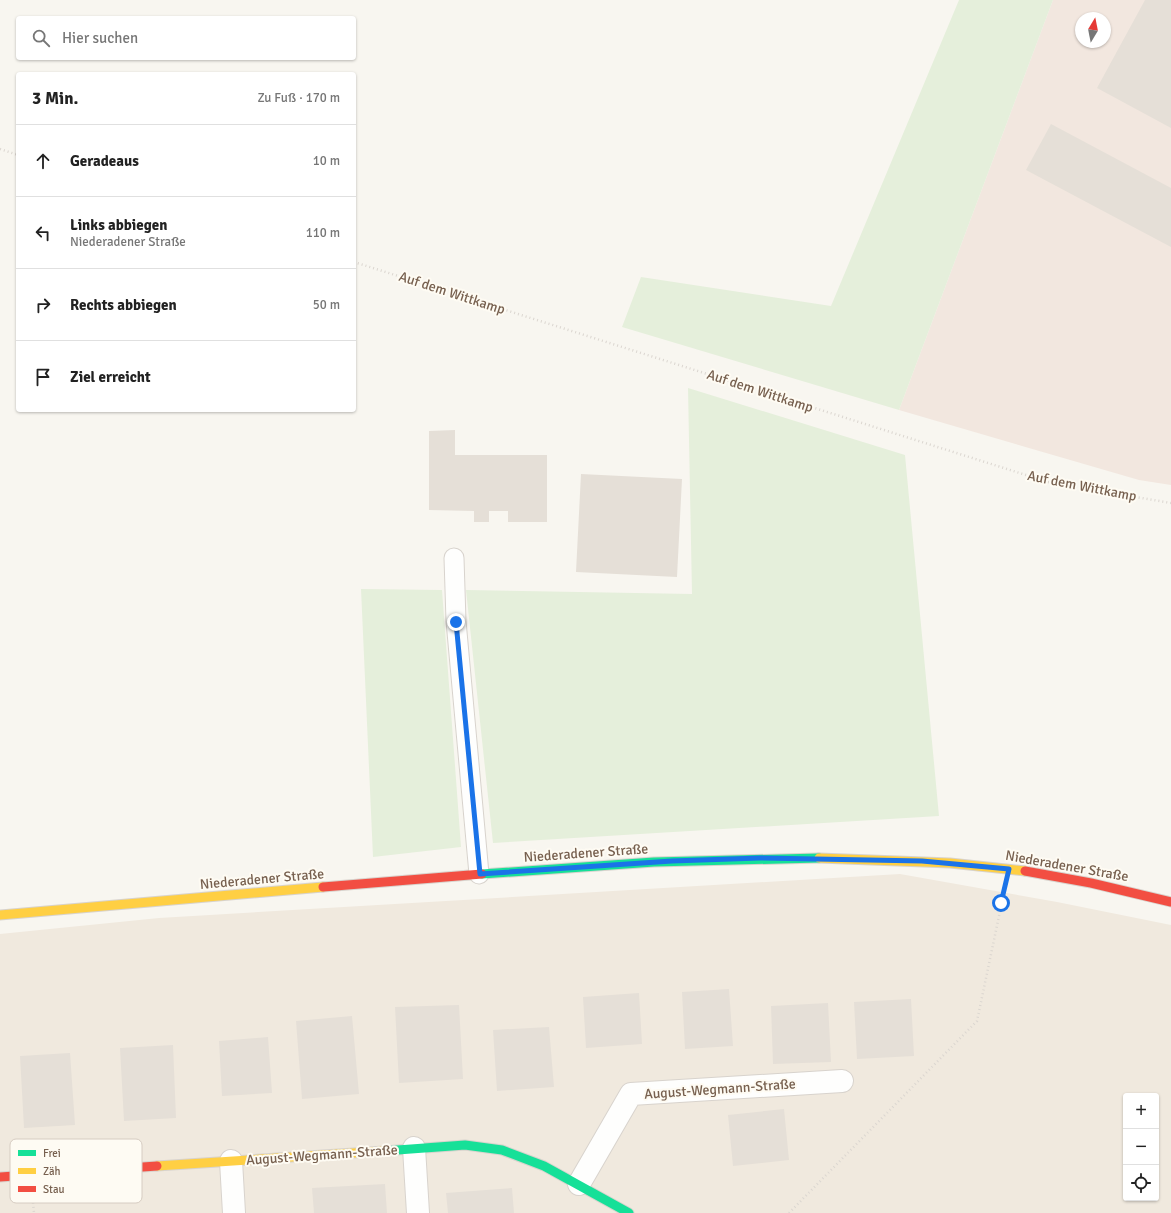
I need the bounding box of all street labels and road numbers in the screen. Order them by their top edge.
street label: Auf dem Wittkamp [397,268,507,318]
street label: Auf dem Wittkamp [705,366,815,416]
street label: Auf dem Wittkamp [1026,467,1138,505]
street label: Niederadener Straße [523,840,649,866]
street label: Niederadener Straße [1004,847,1130,885]
street label: Niederadener Straße [199,865,325,893]
street label: August-Wegmann-Straße [644,1075,796,1103]
street label: August-Wegmann-Straße [246,1141,398,1169]

